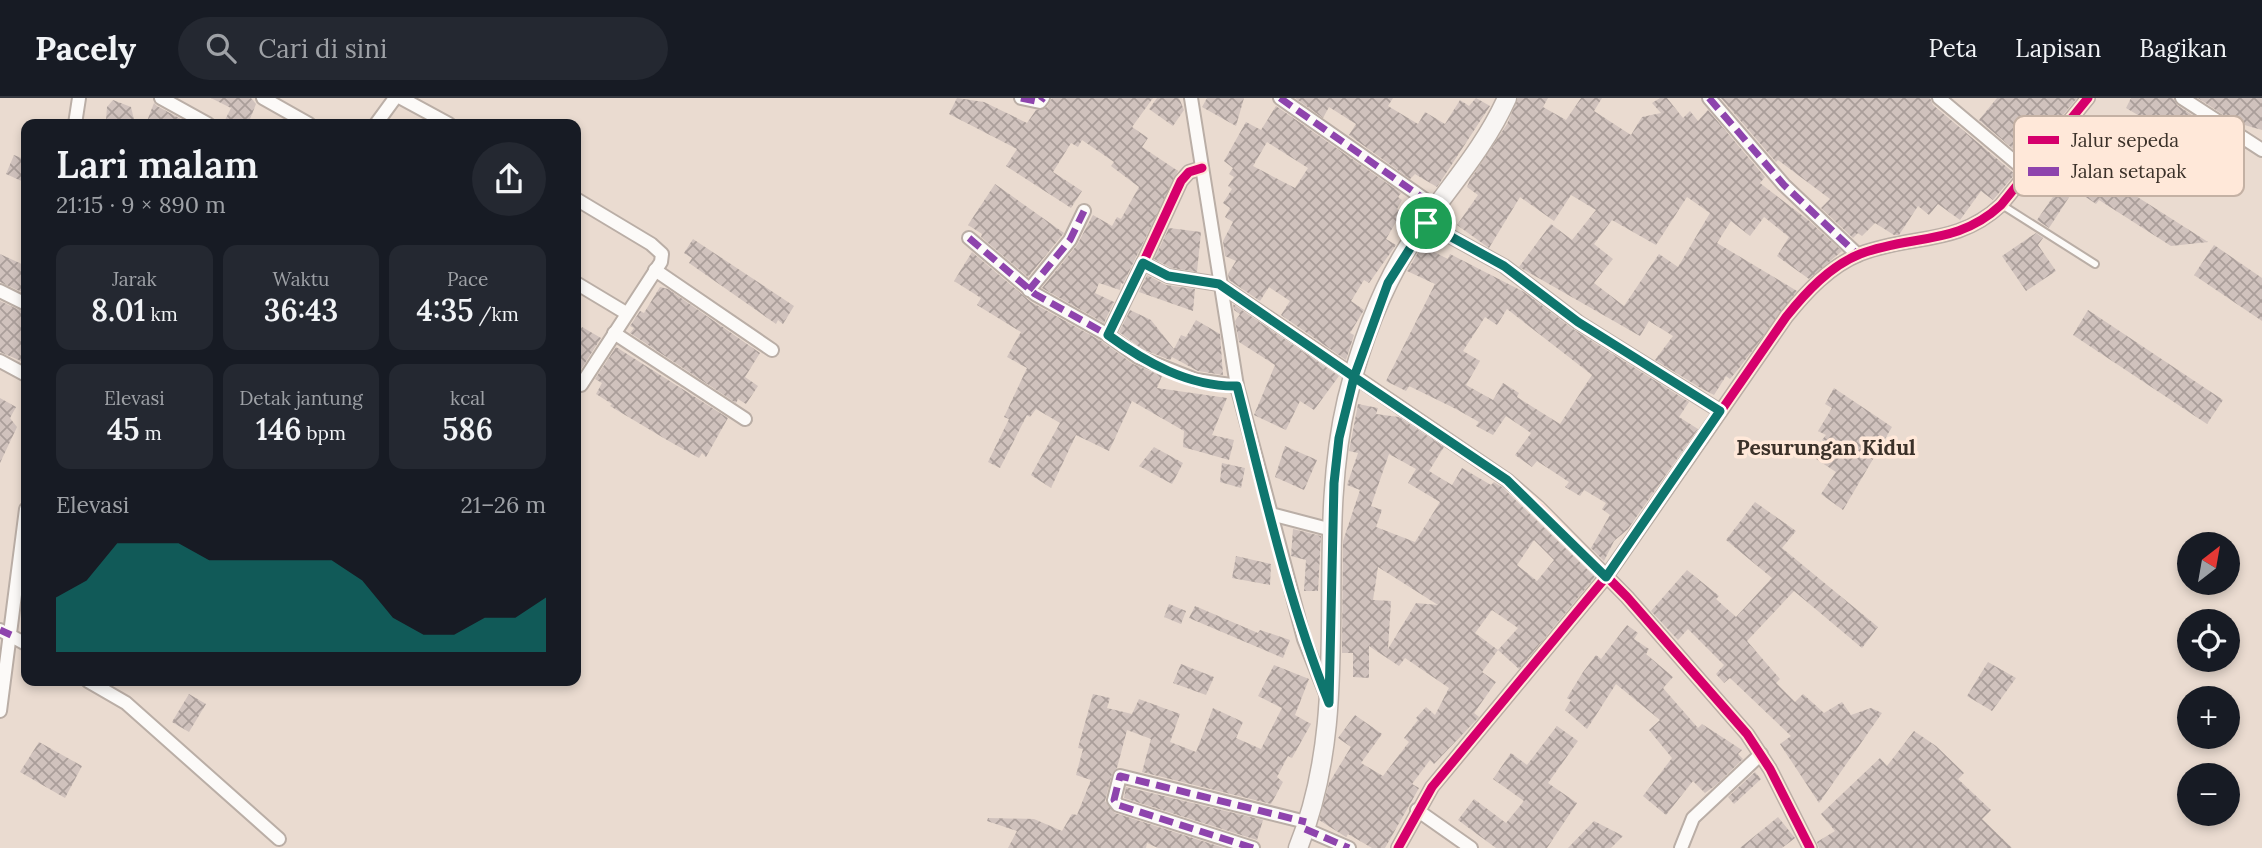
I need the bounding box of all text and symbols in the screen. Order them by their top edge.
search box [178,17,668,80]
text: Pacely [35,27,136,69]
icon: search [202,29,240,67]
text: Cari di sini [258,32,387,65]
text: Peta [1929,33,1977,64]
text: Lapisan [2015,33,2101,64]
text: Bagikan [2139,33,2227,64]
legend [2014,116,2244,196]
text: Jalur sepeda [2070,128,2179,152]
text: Lari malam [56,140,258,188]
button: share [472,142,546,216]
text: Jalan setapak [2070,159,2187,183]
text: 21:15 · 9 × 890 m [56,190,226,219]
pin [1396,193,1456,253]
icon: arrive [1407,204,1445,242]
text: Jarak [112,267,157,291]
text: Waktu [273,267,329,291]
text: Pace [447,267,488,291]
text: 8.01 [91,291,145,329]
text: 36:43 [264,291,338,329]
text: 4:35 [417,291,473,329]
text: km [145,302,178,326]
text: /km [473,302,519,326]
text: Elevasi [104,386,165,410]
text: Detak jantung [239,386,363,410]
text: kcal [450,386,485,410]
text: 45 [107,410,140,448]
text: 146 [256,410,301,448]
text: 586 [442,410,493,448]
text: m [140,421,162,445]
text: bpm [301,421,346,445]
district label: Pesurungan Kidul [1736,434,1916,461]
text: Elevasi [56,490,129,519]
text: 21–26 m [460,490,546,519]
north arrow [2177,532,2240,595]
map controls [2177,532,2240,826]
button: locate [2177,609,2240,672]
button: + [2177,686,2240,749]
button: − [2177,763,2240,826]

